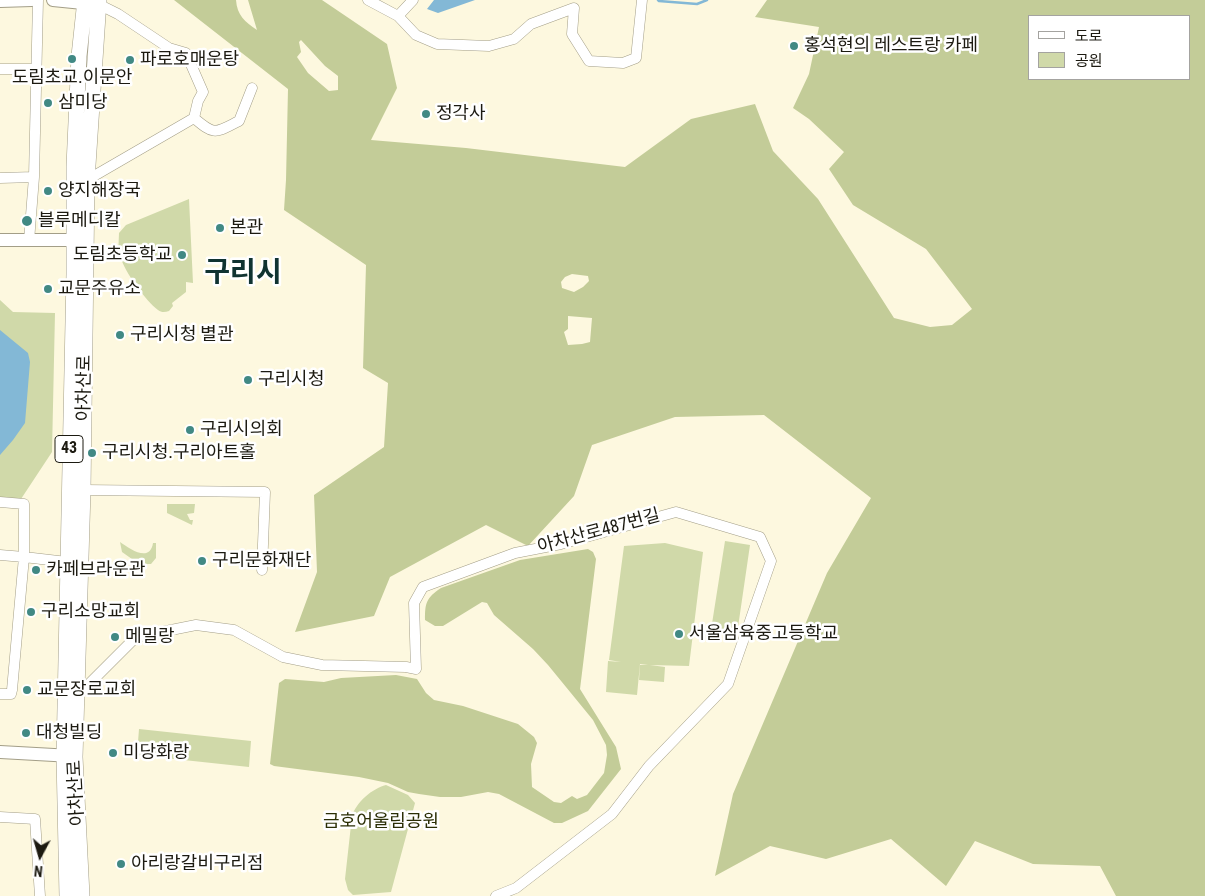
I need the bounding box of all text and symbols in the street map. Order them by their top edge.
legend [1028,15,1190,80]
text: 도로 [1075,27,1103,45]
place label: 홍석현의 레스트랑 카페 [804,35,978,57]
marker: 홍석현의 레스트랑 카페 [788,40,800,52]
place label: 파로호매운탕 [140,49,239,71]
text: 공원 [1075,52,1103,70]
marker: 도림초교.이문안 [66,53,78,65]
marker: 파로호매운탕 [124,54,136,66]
place label: 도림초교.이문안 [12,67,132,89]
place label: 삼미당 [58,92,108,114]
marker: 삼미당 [42,97,54,109]
place label: 정각사 [436,103,486,125]
marker: 정각사 [420,108,432,120]
place label: 양지해장국 [58,180,141,202]
marker: 양지해장국 [42,185,54,197]
place label: 블루메디칼 [38,210,121,232]
marker: 블루메디칼 [20,214,34,228]
place label: 본관 [230,217,263,239]
marker: 본관 [214,222,226,234]
place label: 도림초등학교 [73,244,172,266]
marker: 도림초등학교 [176,249,188,261]
district label: 구리시 [204,257,282,291]
place label: 교문주유소 [58,278,141,300]
marker: 교문주유소 [42,283,54,295]
place label: 구리시청 별관 [130,324,233,346]
marker: 구리시청 별관 [114,329,126,341]
street label: 아차산로 [74,355,96,421]
place label: 구리시청 [258,369,324,391]
marker: 구리시청 [242,374,254,386]
place label: 구리시의회 [200,419,283,441]
marker: 구리시의회 [184,424,196,436]
road number: 43 [55,436,83,462]
place label: 구리시청.구리아트홀 [102,442,256,464]
marker: 구리시청.구리아트홀 [86,447,98,459]
street label: 아차산로487번길 [535,505,663,559]
place label: 구리문화재단 [212,550,311,572]
marker: 구리문화재단 [196,555,208,567]
place label: 카페브라운관 [46,559,145,581]
marker: 카페브라운관 [30,564,42,576]
place label: 구리소망교회 [41,601,140,623]
marker: 구리소망교회 [25,606,37,618]
place label: 서울삼육중고등학교 [689,623,838,645]
place label: 메밀랑 [125,626,175,648]
marker: 서울삼육중고등학교 [673,628,685,640]
marker: 메밀랑 [109,631,121,643]
place label: 교문장로교회 [37,679,136,701]
marker: 교문장로교회 [21,684,33,696]
place label: 대청빌딩 [36,722,102,744]
marker: 대청빌딩 [20,727,32,739]
place label: 미당화랑 [123,742,189,764]
marker: 미당화랑 [107,747,119,759]
street label: 아차산로 [64,759,90,827]
park label: 금호어울림공원 [323,811,439,833]
north arrow [15,831,65,881]
place label: 아리랑갈비구리점 [131,853,263,875]
marker: 아리랑갈비구리점 [115,858,127,870]
text: N [33,863,44,879]

